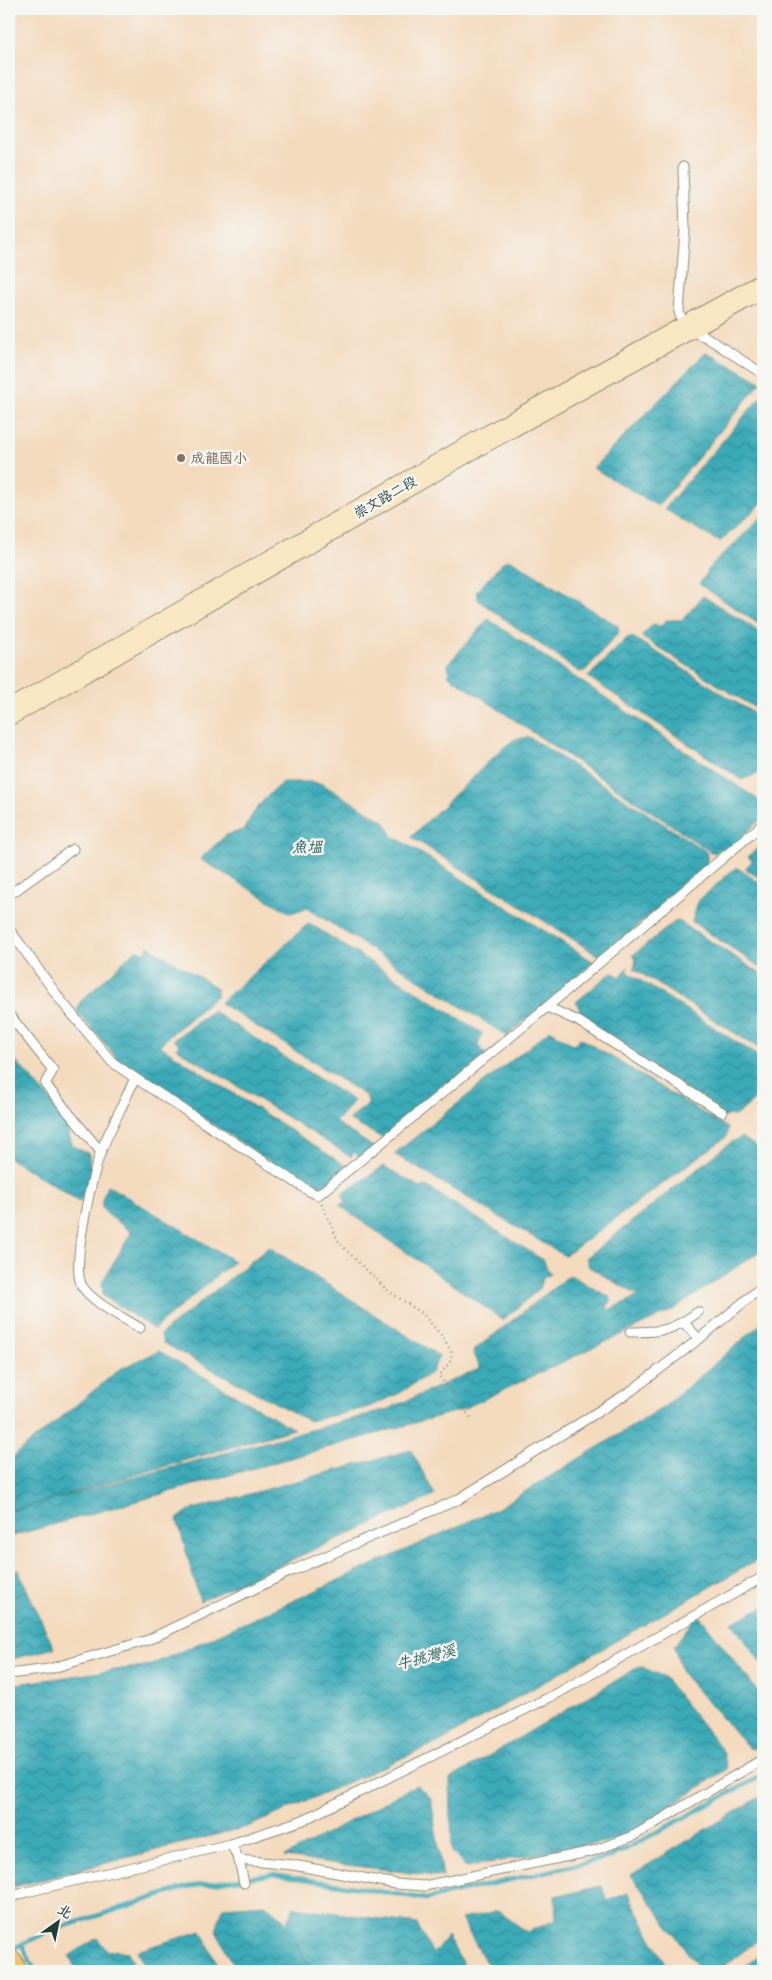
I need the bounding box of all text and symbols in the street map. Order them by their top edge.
place label: 成龍國小 [191,450,247,467]
marker: 成龍國小 [175,452,187,464]
street label: 崇文路二段 [351,473,420,522]
water label: 魚塭 [292,838,323,857]
water label: 牛挑灣溪 [395,1641,458,1674]
north arrow [32,1898,82,1948]
text: 北 [54,1901,75,1922]

